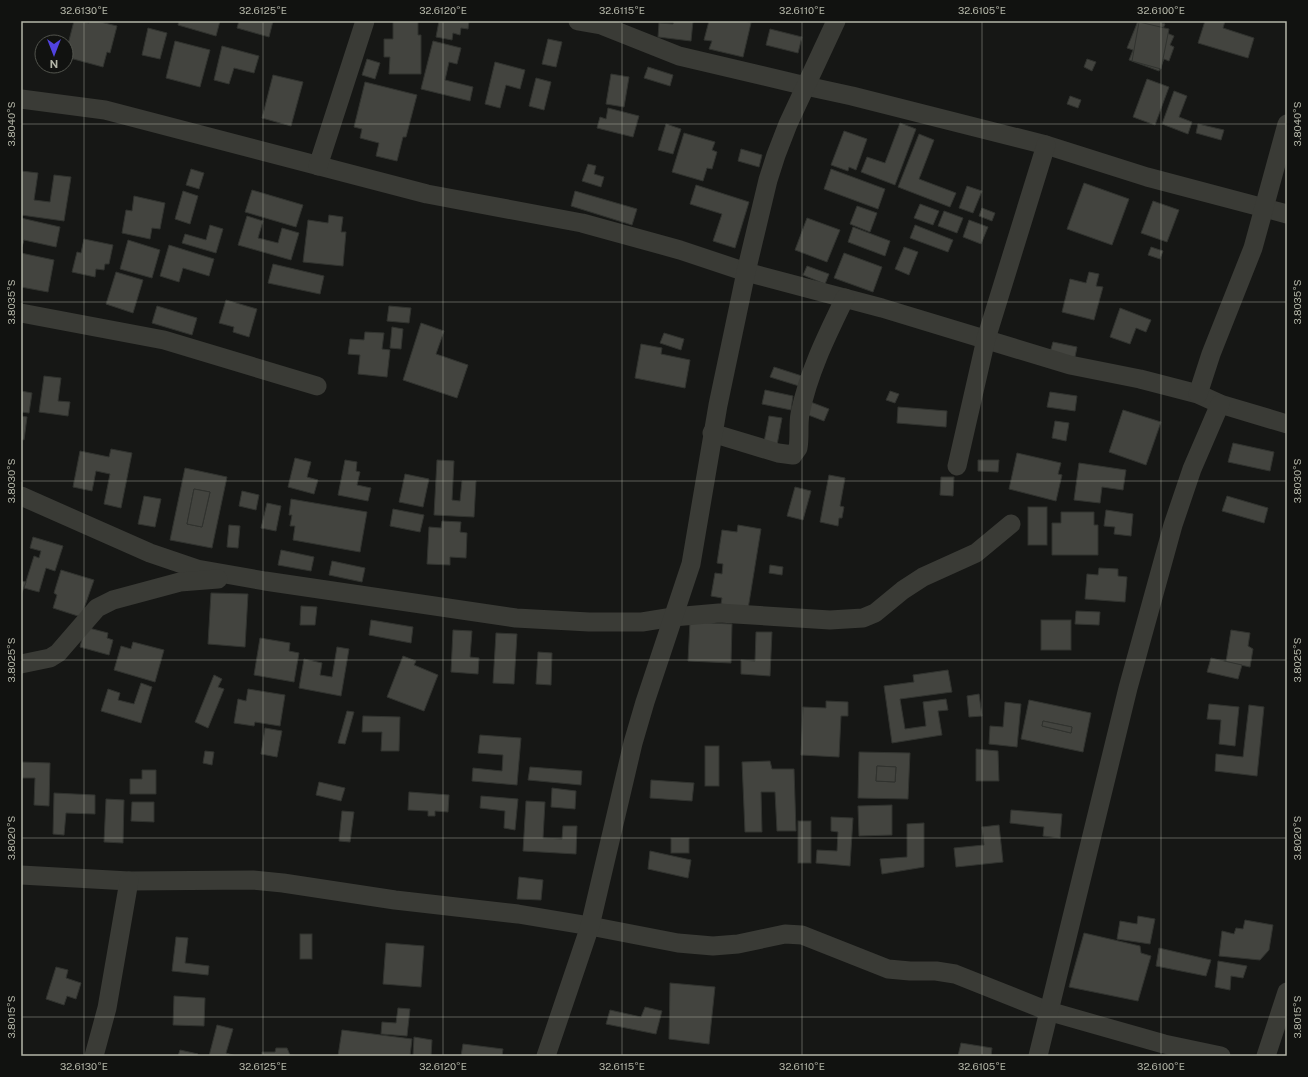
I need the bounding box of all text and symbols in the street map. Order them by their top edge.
text: 32.6130°E [60,4,108,16]
text: 32.6125°E [239,4,287,16]
text: 32.6120°E [419,4,467,16]
text: 32.6115°E [599,4,645,16]
text: 32.6110°E [779,4,825,16]
text: 32.6105°E [958,4,1006,16]
text: 32.6100°E [1137,4,1185,16]
north arrow [34,34,74,74]
text: N [50,58,58,70]
text: 3.8040°S [5,101,17,146]
text: 3.8040°S [1291,101,1303,146]
text: 3.8035°S [5,279,17,325]
text: 3.8035°S [1291,279,1303,325]
text: 3.8030°S [5,458,17,503]
text: 3.8030°S [1291,458,1303,503]
text: 3.8025°S [5,637,17,682]
text: 3.8025°S [1291,637,1303,682]
text: 3.8020°S [5,815,17,860]
text: 3.8020°S [1291,815,1303,860]
text: 3.8015°S [5,995,17,1038]
text: 3.8015°S [1291,995,1303,1038]
text: 32.6130°E [60,1060,108,1072]
text: 32.6125°E [239,1060,287,1072]
text: 32.6120°E [419,1060,467,1072]
text: 32.6115°E [599,1060,645,1072]
text: 32.6110°E [779,1060,825,1072]
text: 32.6105°E [958,1060,1006,1072]
text: 32.6100°E [1137,1060,1185,1072]

